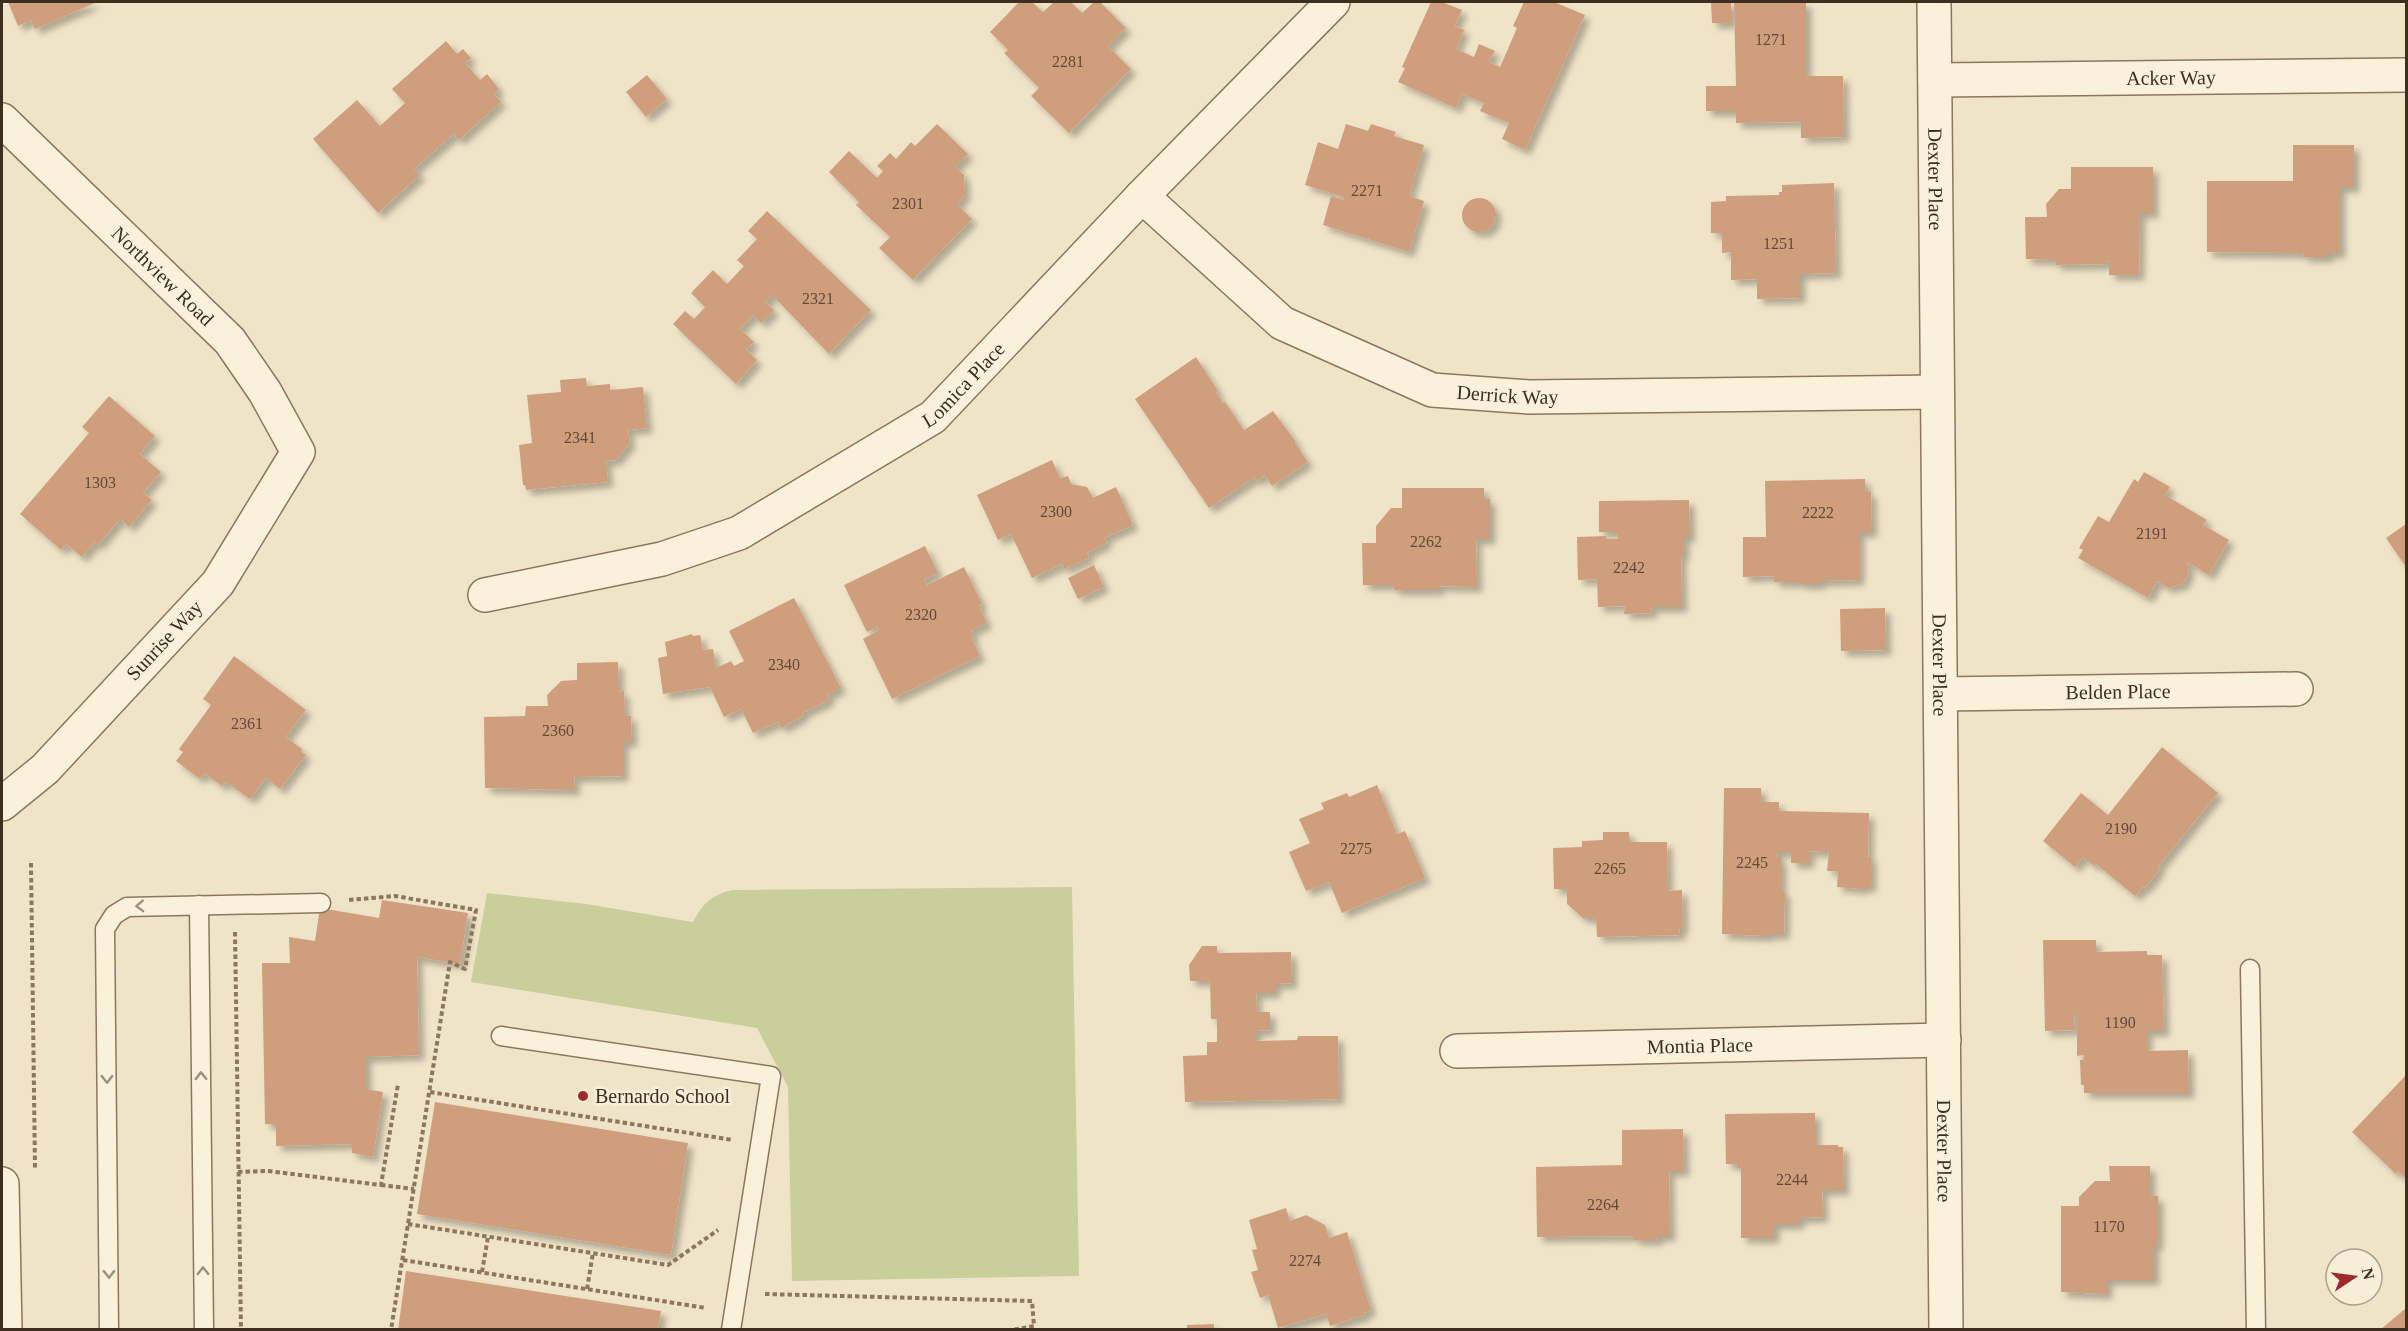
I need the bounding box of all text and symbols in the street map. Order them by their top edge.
house number: 1271 [1755,31,1787,48]
house number: 2281 [1052,53,1084,70]
street label: Acker Way [2126,66,2216,89]
street label: Dexter Place [1924,127,1947,231]
house number: 2271 [1351,182,1383,199]
house number: 2301 [892,195,924,212]
street label: Northview Road [107,222,218,330]
house number: 1251 [1763,235,1795,252]
house number: 2321 [802,290,834,307]
street label: Lomica Place [918,338,1009,432]
street label: Derrick Way [1456,381,1559,409]
house number: 2341 [564,429,596,446]
house number: 1303 [84,474,116,491]
house number: 2300 [1040,503,1072,520]
house number: 2222 [1802,504,1834,521]
house number: 2191 [2136,525,2168,542]
house number: 2262 [1410,533,1442,550]
house number: 2242 [1613,559,1645,576]
street label: Sunrise Way [122,596,207,685]
house number: 2320 [905,606,937,623]
street label: Dexter Place [1929,613,1951,717]
house number: 2340 [768,656,800,673]
street label: Belden Place [2065,680,2171,703]
house number: 2361 [231,715,263,732]
house number: 2360 [542,722,574,739]
house number: 2190 [2105,820,2137,837]
house number: 2275 [1340,840,1372,857]
house number: 2245 [1736,854,1768,871]
house number: 2265 [1594,860,1626,877]
one-way arrow [136,900,145,913]
house number: 1190 [2104,1014,2136,1031]
street label: Montia Place [1647,1033,1753,1058]
one-way arrow [195,1072,207,1081]
one-way arrow [101,1074,113,1083]
place label: Bernardo School [595,1085,730,1107]
marker: Bernardo School [576,1089,590,1103]
street label: Dexter Place [1933,1099,1956,1203]
house number: 2244 [1776,1171,1808,1188]
house number: 2264 [1587,1196,1619,1213]
house number: 1170 [2093,1218,2125,1235]
north arrow [2324,1247,2384,1307]
house number: 2274 [1289,1252,1321,1269]
text: N [2359,1266,2378,1282]
one-way arrow [197,1267,209,1276]
one-way arrow [103,1269,115,1278]

